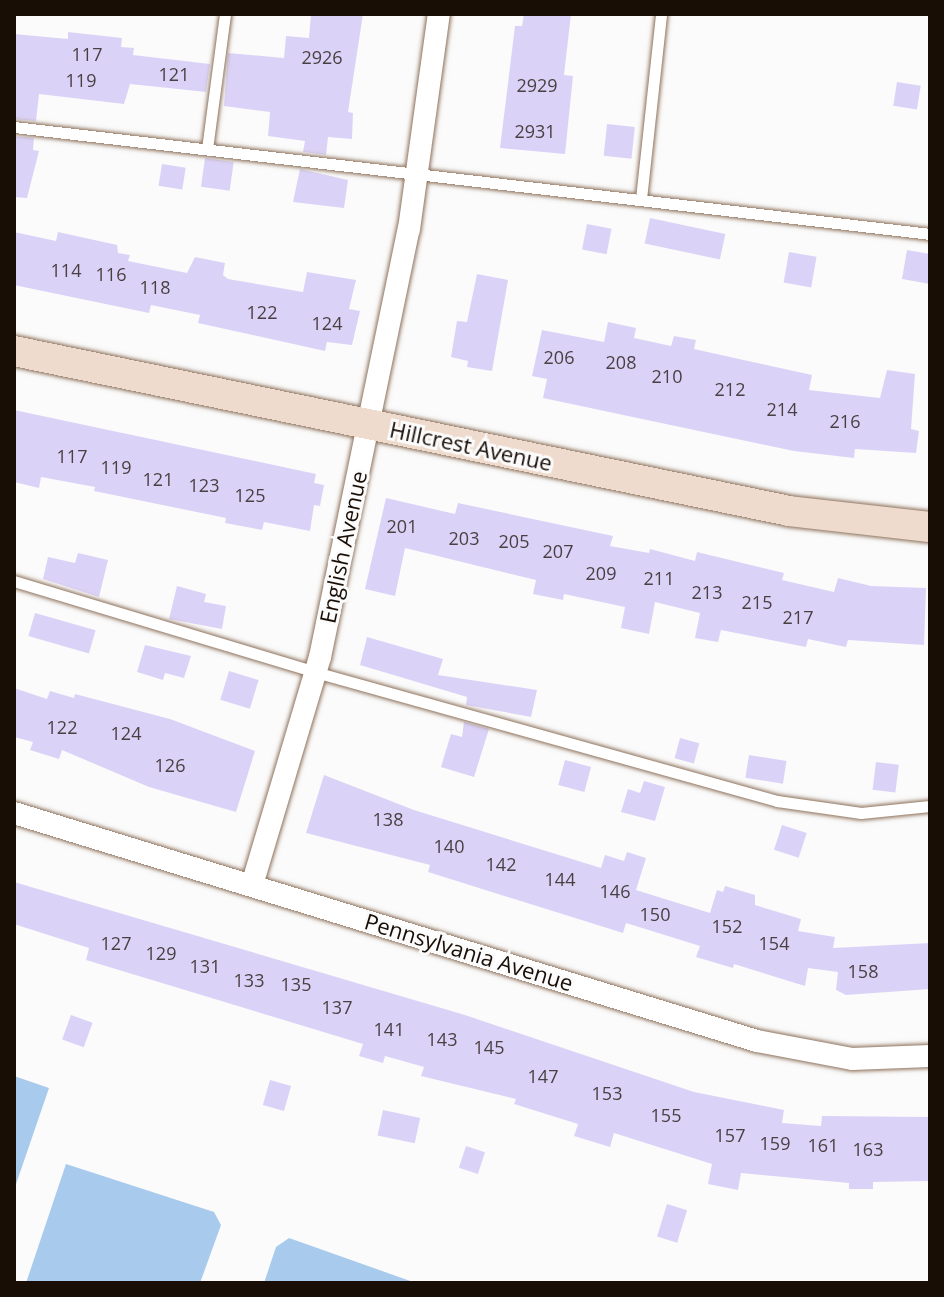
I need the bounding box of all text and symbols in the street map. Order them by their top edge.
house number: 117 [72,43,102,65]
house number: 2926 [301,46,343,68]
house number: 121 [159,63,189,85]
house number: 119 [66,69,96,91]
house number: 2929 [516,74,558,96]
house number: 2931 [514,120,556,142]
house number: 114 [51,259,81,281]
house number: 116 [96,263,126,285]
house number: 118 [140,276,170,298]
house number: 122 [247,301,277,323]
house number: 124 [312,312,342,334]
house number: 206 [544,346,574,368]
house number: 208 [606,351,636,373]
house number: 210 [652,365,682,387]
house number: 212 [715,378,745,400]
house number: 214 [767,398,797,420]
house number: 216 [830,410,860,432]
street label: Hillcrest Avenue [387,416,555,476]
house number: 117 [57,445,87,467]
house number: 119 [101,456,131,478]
house number: 121 [143,468,173,490]
street label: English Avenue [314,468,372,626]
house number: 123 [189,474,219,496]
house number: 125 [235,484,265,506]
house number: 201 [387,515,417,537]
house number: 203 [449,527,479,549]
house number: 205 [499,530,529,552]
house number: 207 [543,540,573,562]
house number: 209 [586,562,616,584]
house number: 211 [644,567,674,589]
house number: 213 [692,581,722,603]
house number: 215 [742,591,772,613]
house number: 217 [783,606,813,628]
house number: 122 [47,716,77,738]
house number: 124 [111,722,141,744]
house number: 126 [155,754,185,776]
house number: 138 [373,808,403,830]
house number: 140 [434,835,464,857]
house number: 142 [486,853,516,875]
house number: 144 [545,868,575,890]
house number: 146 [600,880,630,902]
house number: 150 [640,903,670,925]
street label: Pennsylvania Avenue [362,908,576,996]
house number: 152 [712,915,742,937]
house number: 127 [101,932,131,954]
house number: 154 [759,932,789,954]
house number: 129 [146,942,176,964]
house number: 131 [190,955,220,977]
house number: 158 [848,960,878,982]
house number: 133 [234,969,264,991]
house number: 135 [281,973,311,995]
house number: 137 [322,996,352,1018]
house number: 141 [374,1018,404,1040]
house number: 143 [427,1028,457,1050]
house number: 145 [474,1036,504,1058]
house number: 147 [528,1065,558,1087]
house number: 153 [592,1082,622,1104]
house number: 155 [651,1104,681,1126]
house number: 157 [715,1124,745,1146]
house number: 159 [760,1132,790,1154]
house number: 161 [808,1134,838,1156]
house number: 163 [853,1138,883,1160]

